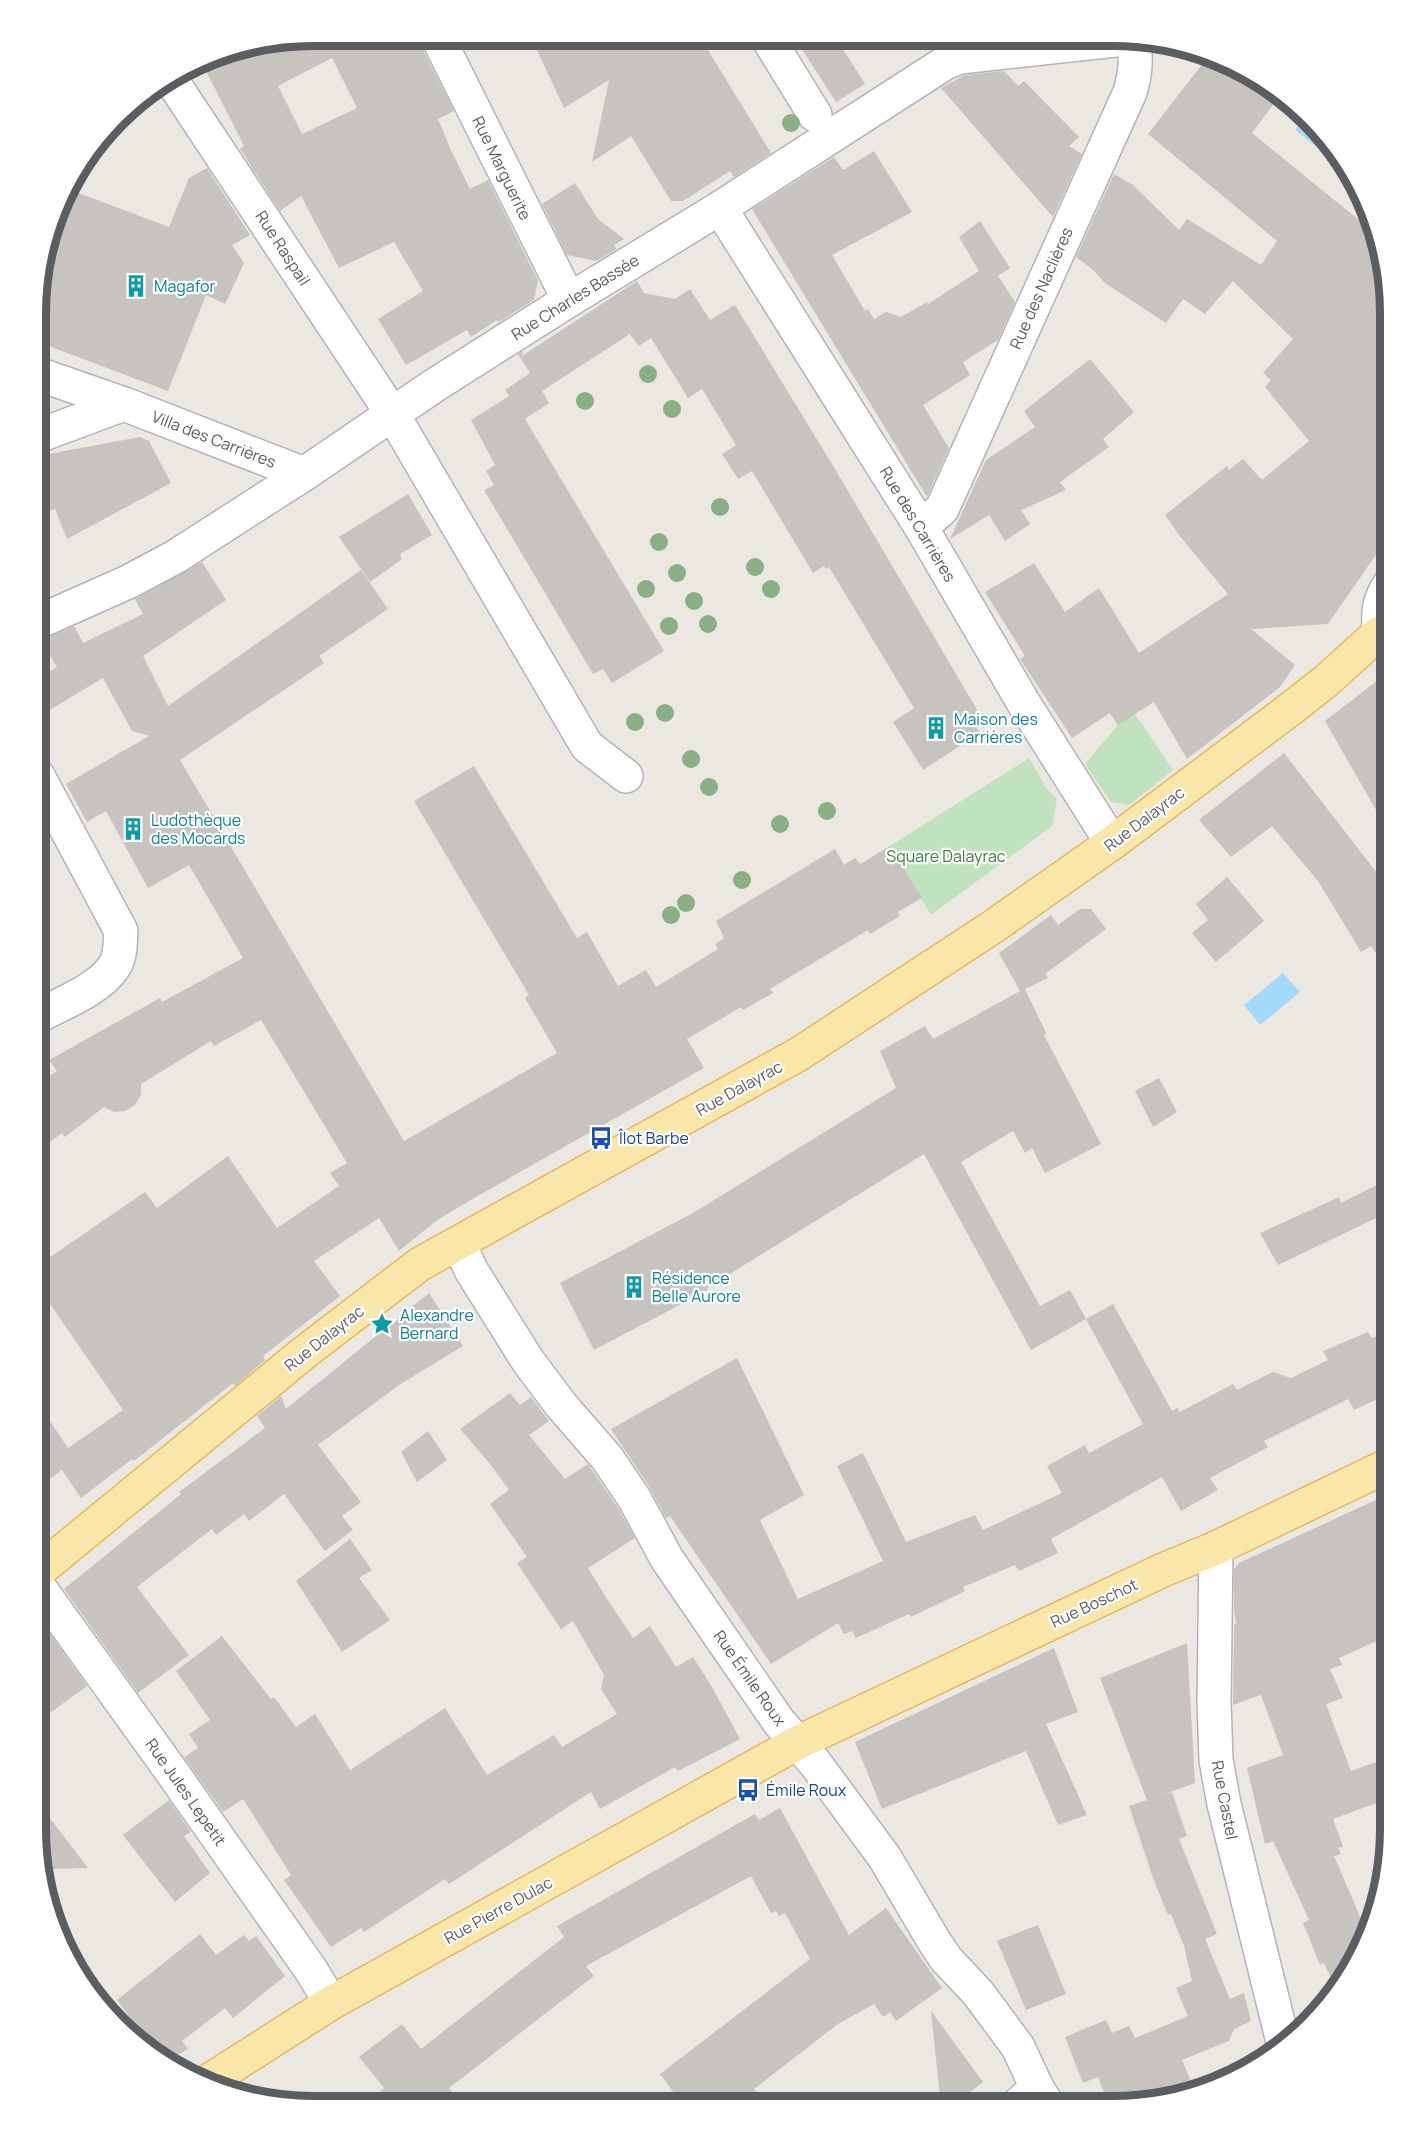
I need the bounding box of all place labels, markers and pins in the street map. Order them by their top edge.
building icon: Magafor [123,273,149,299]
place label: Magafor [154,275,216,297]
place label: Maison des Carrières [954,708,1038,748]
building icon: Maison des Carrières [923,715,949,741]
place label: Ludothèque des Mocards [151,809,246,849]
building icon: Ludothèque des Mocards [120,816,146,842]
bus stop icon: Îlot Barbe [588,1125,614,1151]
place label: Îlot Barbe [618,1127,689,1149]
place label: Résidence Belle Aurore [652,1267,741,1307]
building icon: Résidence Belle Aurore [621,1274,647,1300]
place label: Alexandre Bernard [400,1304,474,1344]
place icon: Alexandre Bernard [369,1311,395,1337]
bus stop icon: Émile Roux [735,1777,761,1803]
place label: Émile Roux [766,1779,847,1801]

